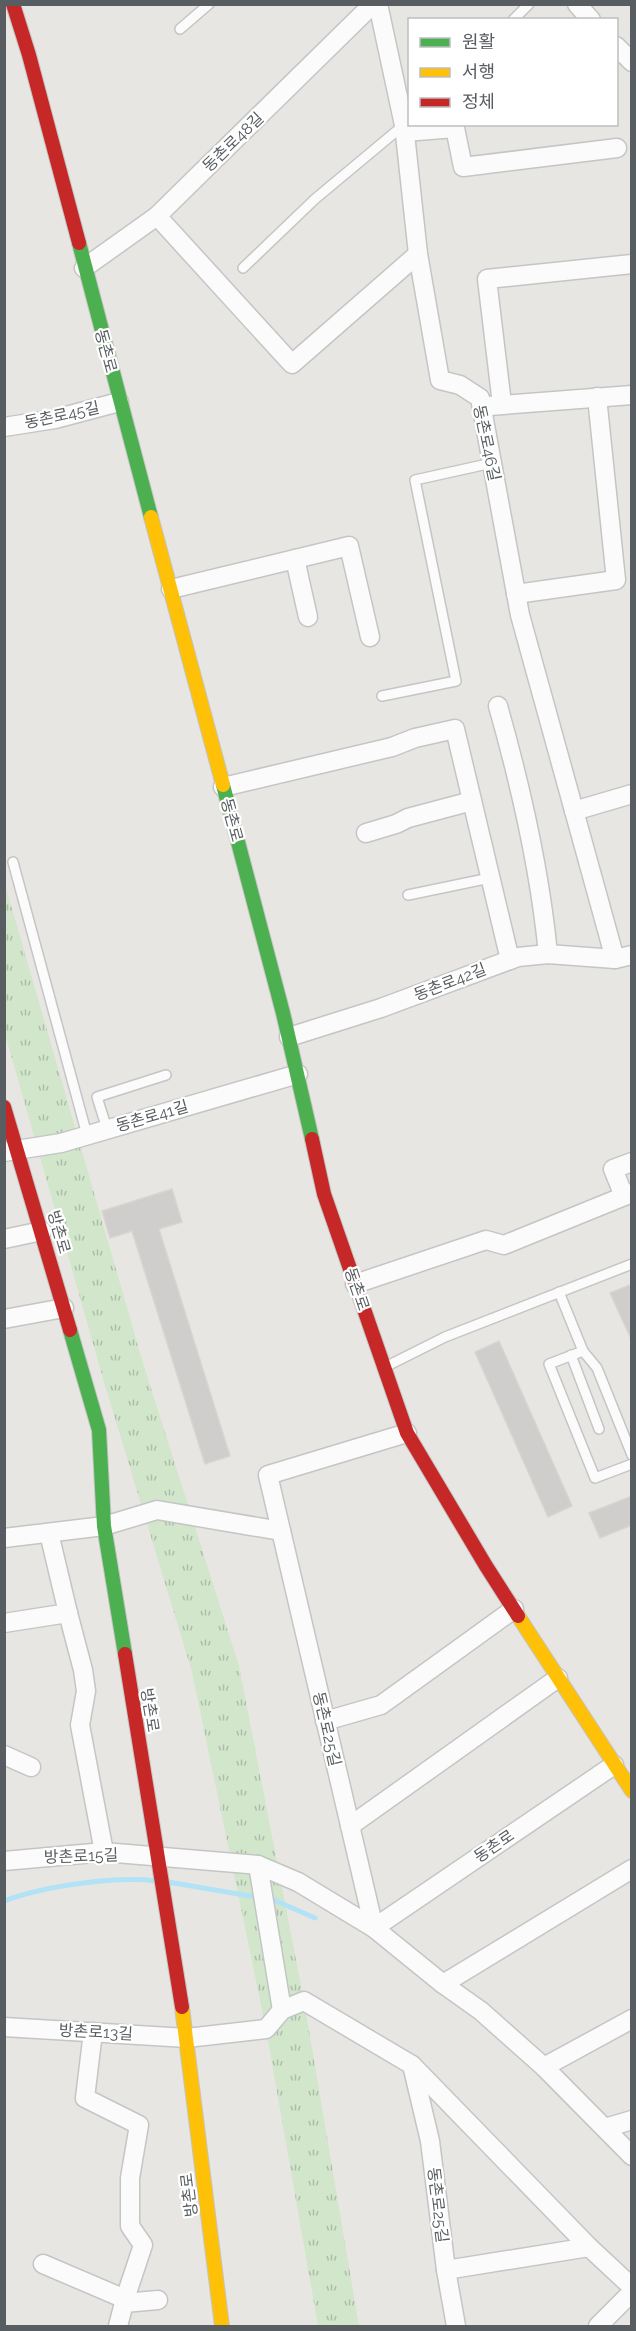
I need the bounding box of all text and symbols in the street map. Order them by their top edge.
legend [408,18,618,126]
text: 원활 [462,31,495,52]
text: 서행 [462,61,495,82]
text: 정체 [462,91,495,112]
street label: 동촌로48길 [199,108,267,176]
street label: 동촌로 [91,327,121,375]
street label: 동촌로45길 [23,398,101,432]
street label: 동촌로46길 [470,403,504,483]
street label: 동촌로 [217,796,247,844]
street label: 동촌로42길 [411,960,489,1004]
street label: 동촌로41길 [114,1097,190,1135]
street label: 방촌로 [44,1208,74,1256]
street label: 동촌로 [341,1265,373,1313]
street label: 방촌로 [137,1687,163,1734]
street label: 동촌로25길 [309,1690,345,1768]
street label: 동촌로 [470,1826,518,1866]
street label: 방촌로15길 [43,1845,119,1867]
street label: 방촌로13길 [58,2021,134,2043]
street label: 동촌로25길 [424,2166,452,2244]
street label: 방촌로 [177,2172,201,2218]

